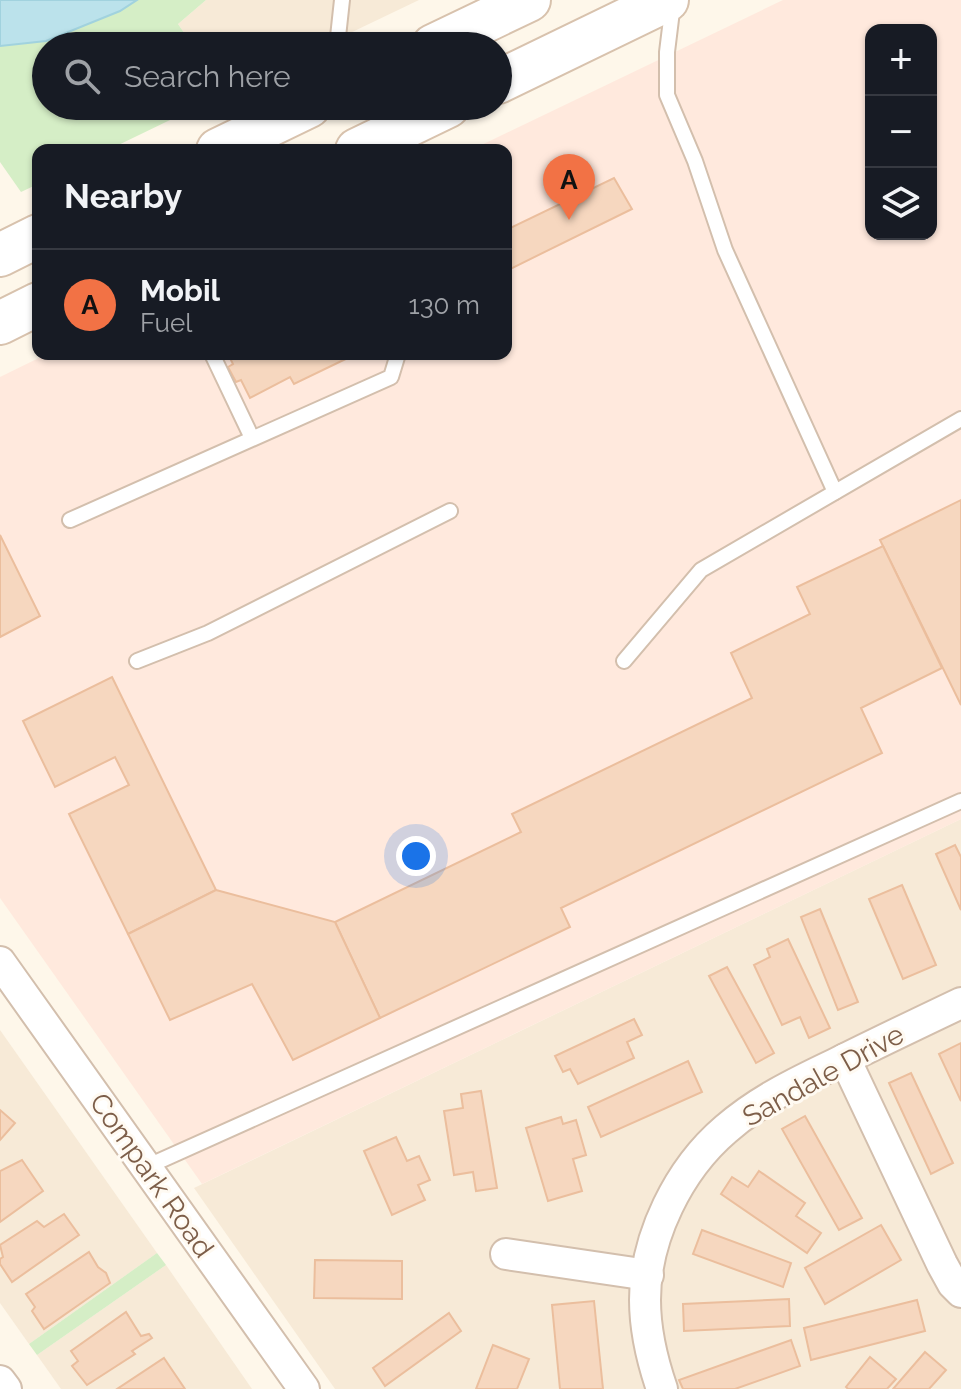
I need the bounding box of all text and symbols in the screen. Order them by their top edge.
map controls [865,24,937,240]
button: + [865,24,937,96]
search box [32,32,512,120]
icon: search [60,54,104,98]
text: Search here [124,59,291,94]
button: − [865,96,937,168]
pin: A [543,154,595,220]
button: layers [865,168,937,240]
text: Nearby [64,176,182,216]
text: Mobil [140,273,220,308]
text: A [81,290,99,320]
text: 130 m [409,290,480,320]
text: Fuel [140,308,192,338]
your location [396,836,436,876]
street label: Sandale Drive [737,1018,910,1133]
street label: Compark Road [83,1087,220,1264]

